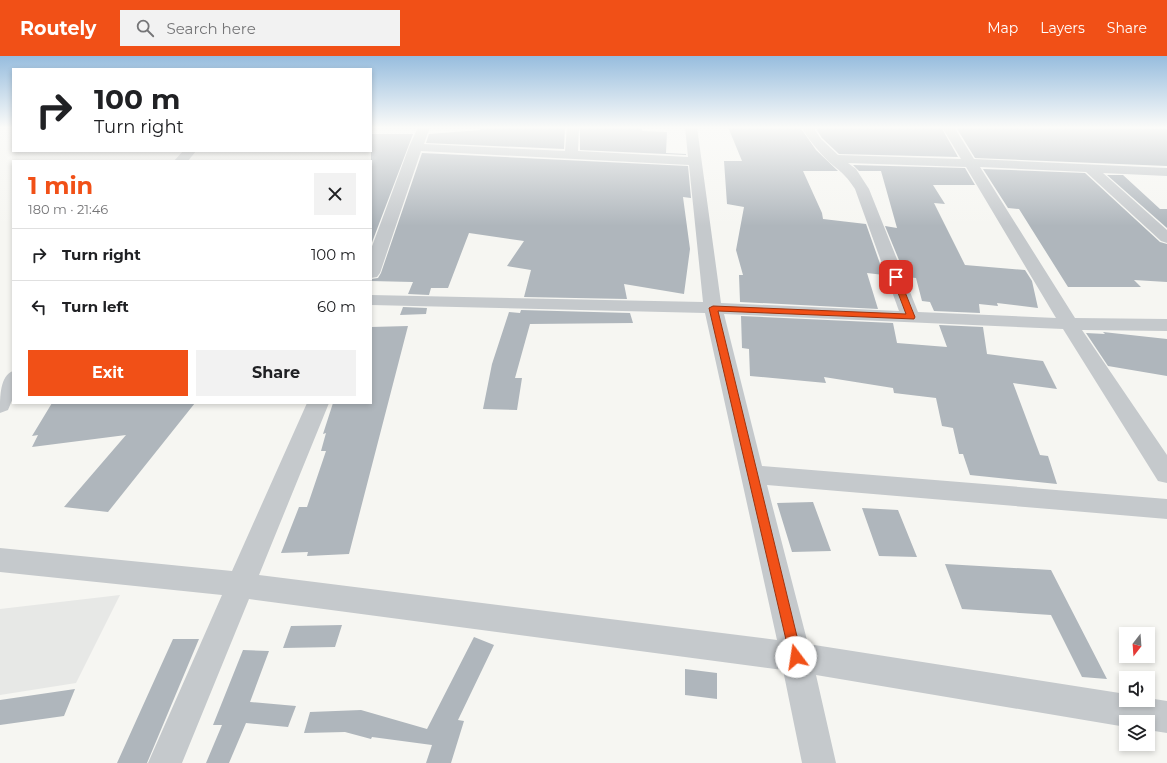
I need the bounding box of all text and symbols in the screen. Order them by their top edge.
search box [120,10,400,46]
text: Routely [20,17,96,40]
icon: search [134,17,156,39]
text: Search here [166,19,256,38]
text: Map [987,19,1018,37]
text: Layers [1040,19,1085,37]
text: Share [1107,19,1147,37]
text: 100 m [94,82,180,116]
icon: right [28,84,80,136]
text: Turn right [94,116,184,138]
text: 1 min [28,171,93,200]
button: close [314,173,356,215]
text: 180 m · 21:46 [28,201,108,217]
icon: right [28,244,50,266]
text: Turn right [62,245,141,264]
text: 100 m [311,245,356,264]
pin [879,260,913,294]
icon: arrive [885,266,907,288]
icon: left [28,296,50,318]
text: Turn left [62,297,129,316]
text: 60 m [317,297,356,316]
button: Exit [28,350,188,396]
button: Share [196,350,356,396]
north arrow [1119,627,1155,663]
map controls [1119,627,1155,751]
position arrow [775,636,817,678]
button: sound [1119,671,1155,707]
button: layers [1119,715,1155,751]

